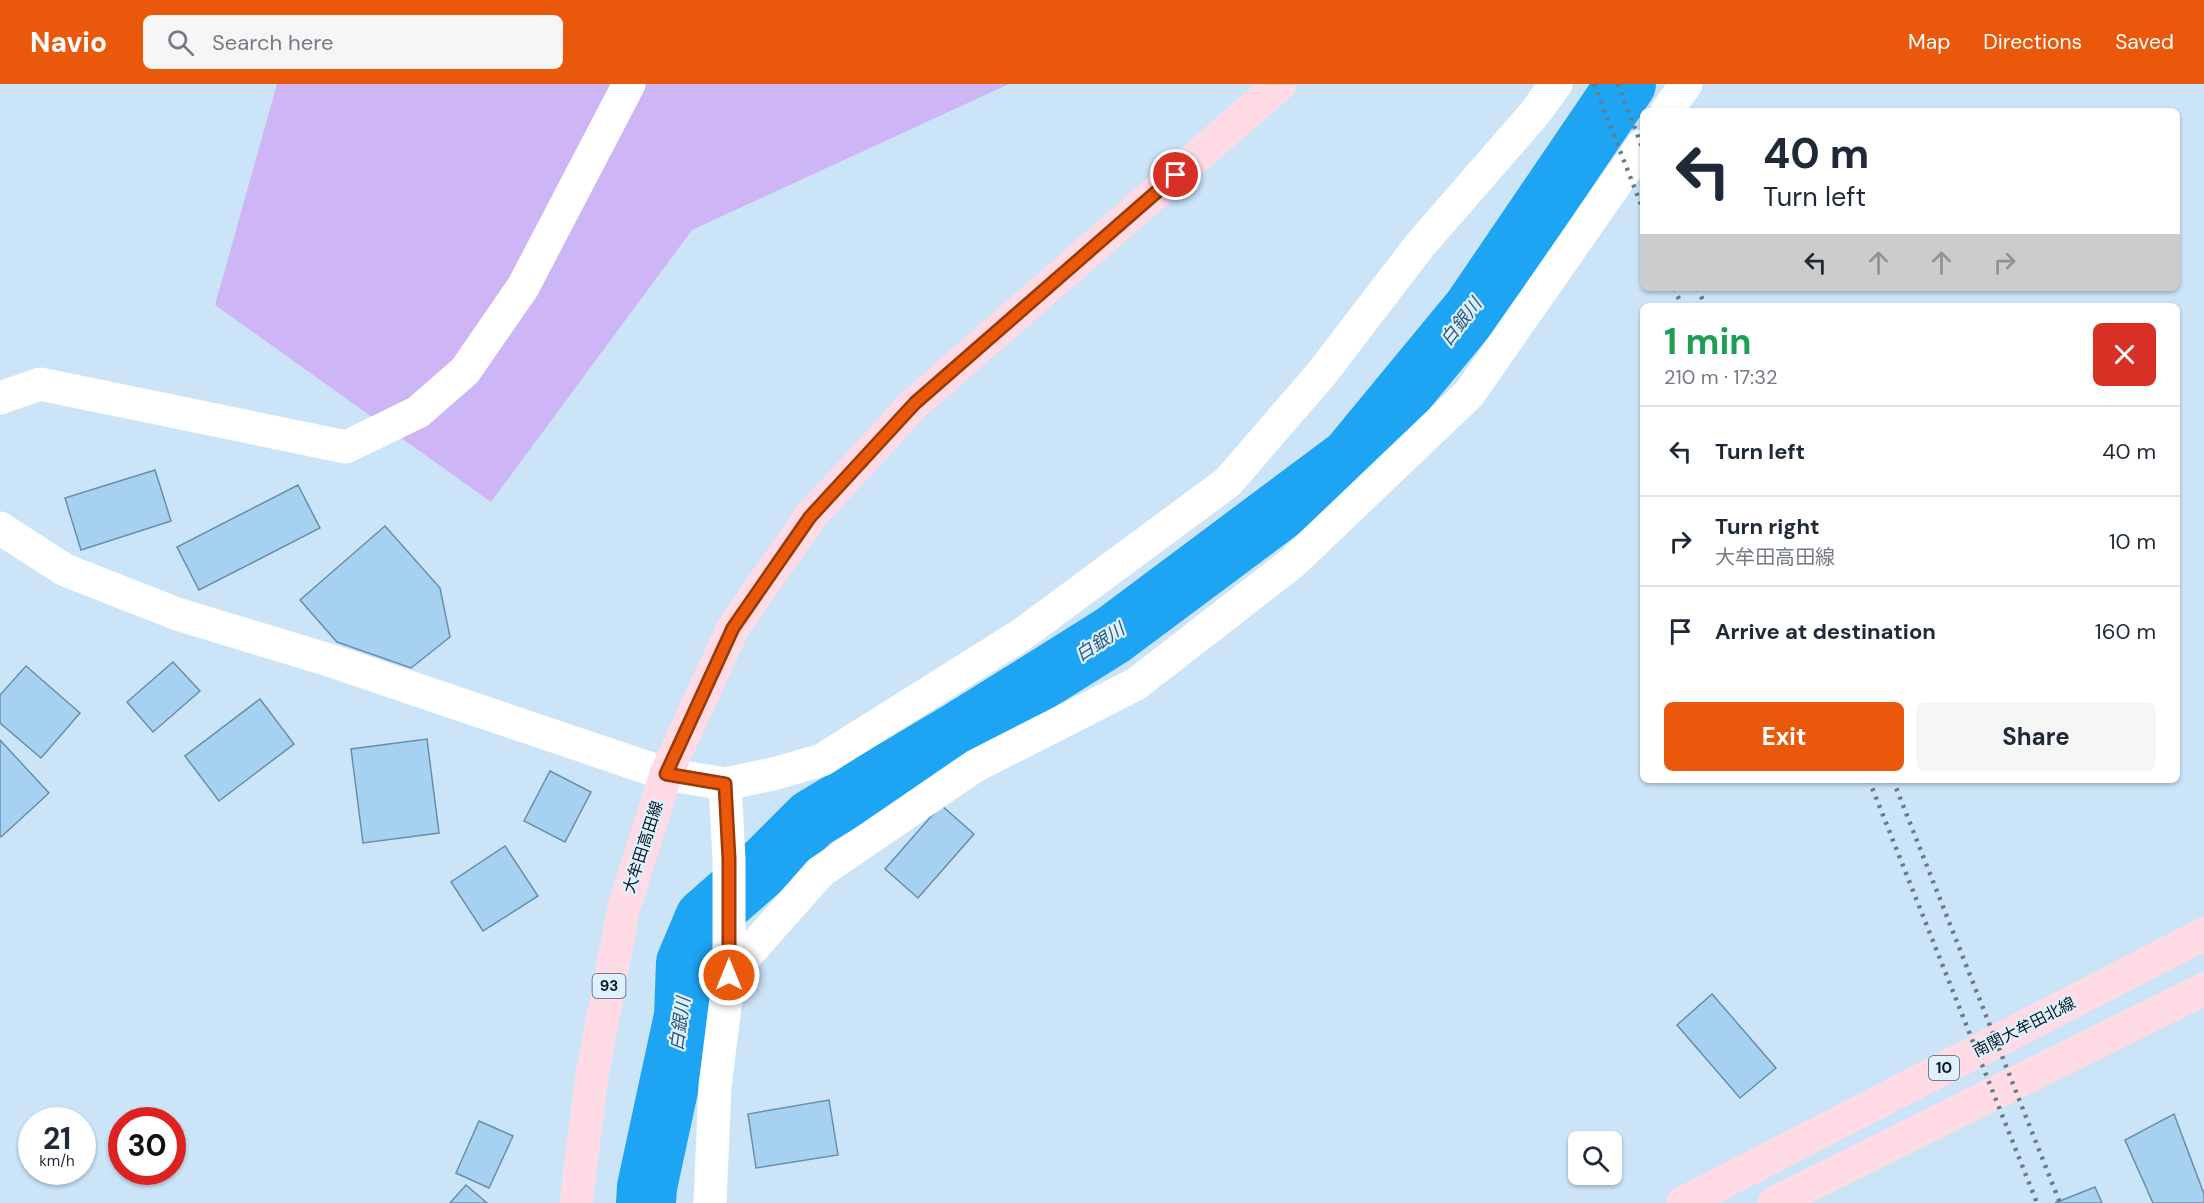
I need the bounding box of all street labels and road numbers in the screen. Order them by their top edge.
street label: 大牟田高田線 [618,798,668,896]
road number: 93 [592,974,626,998]
street label: 南関大牟田北線 [1969,992,2079,1062]
road number: 10 [1929,1056,1959,1080]

